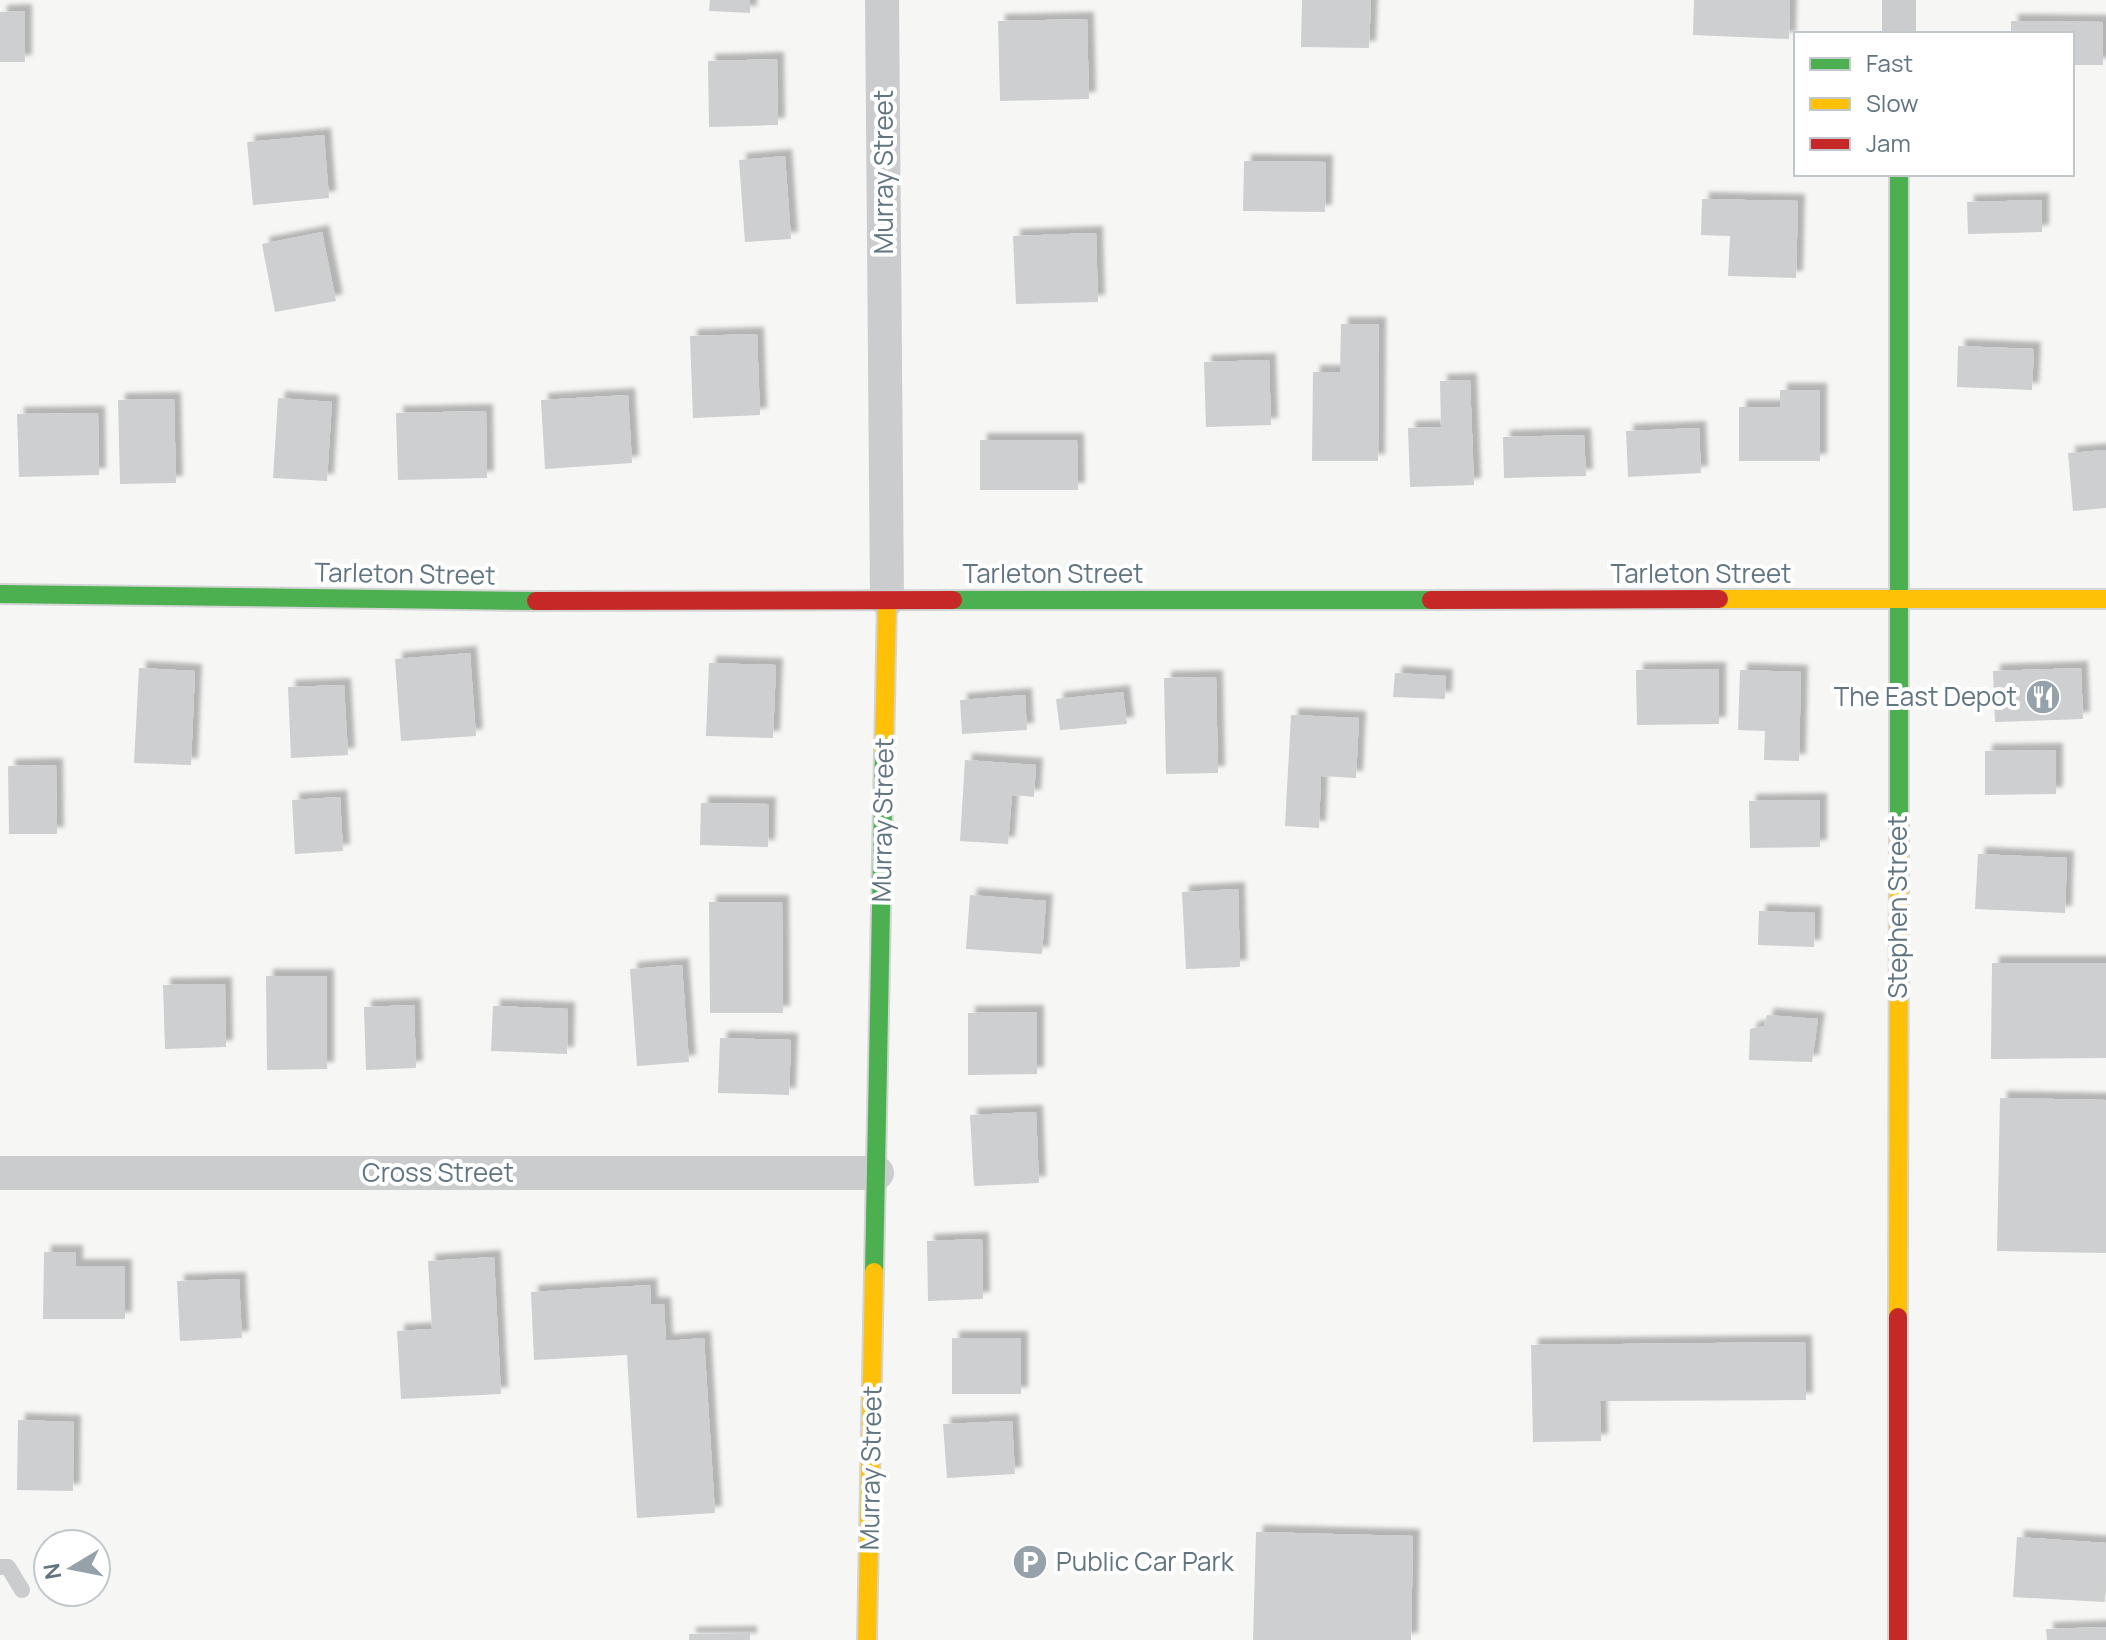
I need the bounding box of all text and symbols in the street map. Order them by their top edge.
legend [1794,32,2074,176]
text: Fast [1866,46,1913,79]
text: Slow [1866,86,1919,119]
street label: Murray Street [865,90,901,254]
text: Jam [1866,126,1911,159]
street label: Tarleton Street [314,553,496,593]
street label: Tarleton Street [962,555,1144,591]
street label: Tarleton Street [1610,555,1792,591]
place label: The East Depot [1834,678,2017,714]
restaurant icon: The East Depot [2024,678,2062,716]
street label: Murray Street [863,737,901,903]
street label: Stephen Street [1879,815,1915,999]
street label: Cross Street [362,1154,514,1190]
street label: Murray Street [851,1385,889,1551]
north arrow [32,1528,112,1608]
parking icon: Public Car Park [1011,1543,1049,1581]
place label: Public Car Park [1056,1543,1235,1579]
text: N [36,1561,68,1582]

